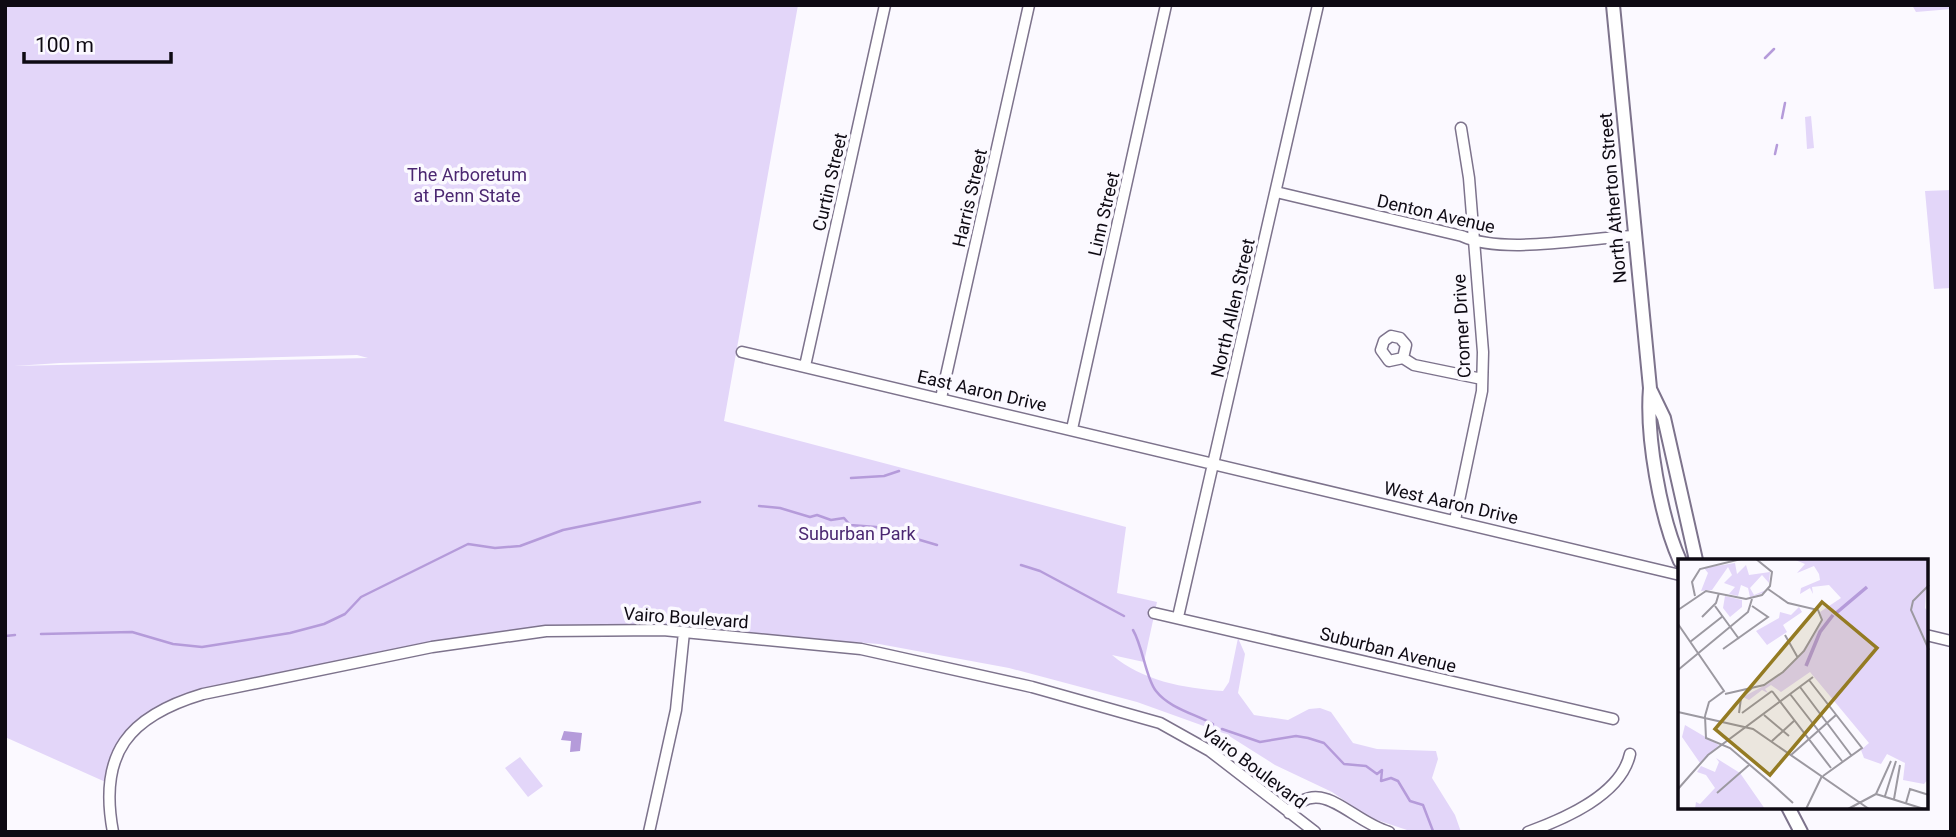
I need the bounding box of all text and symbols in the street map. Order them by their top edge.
scale bar [24,21,172,65]
text: 100 m [35,33,94,57]
street label: North Atherton Street [1595,112,1630,284]
street label: Curtin Street [808,131,851,233]
street label: Harris Street [948,146,991,249]
park label: The Arboretum at Penn State [407,164,527,206]
street label: Linn Street [1084,170,1123,258]
street label: Denton Avenue [1375,190,1497,237]
street label: North Allen Street [1206,236,1259,379]
street label: Cromer Drive [1448,273,1475,379]
street label: East Aaron Drive [915,365,1049,416]
street label: West Aaron Drive [1382,477,1520,528]
park label: Suburban Park [798,523,917,544]
inset map [1678,559,1928,809]
street label: Vairo Boulevard [623,603,749,632]
street label: Suburban Avenue [1318,622,1459,677]
street label: Vairo Boulevard [1198,720,1311,813]

